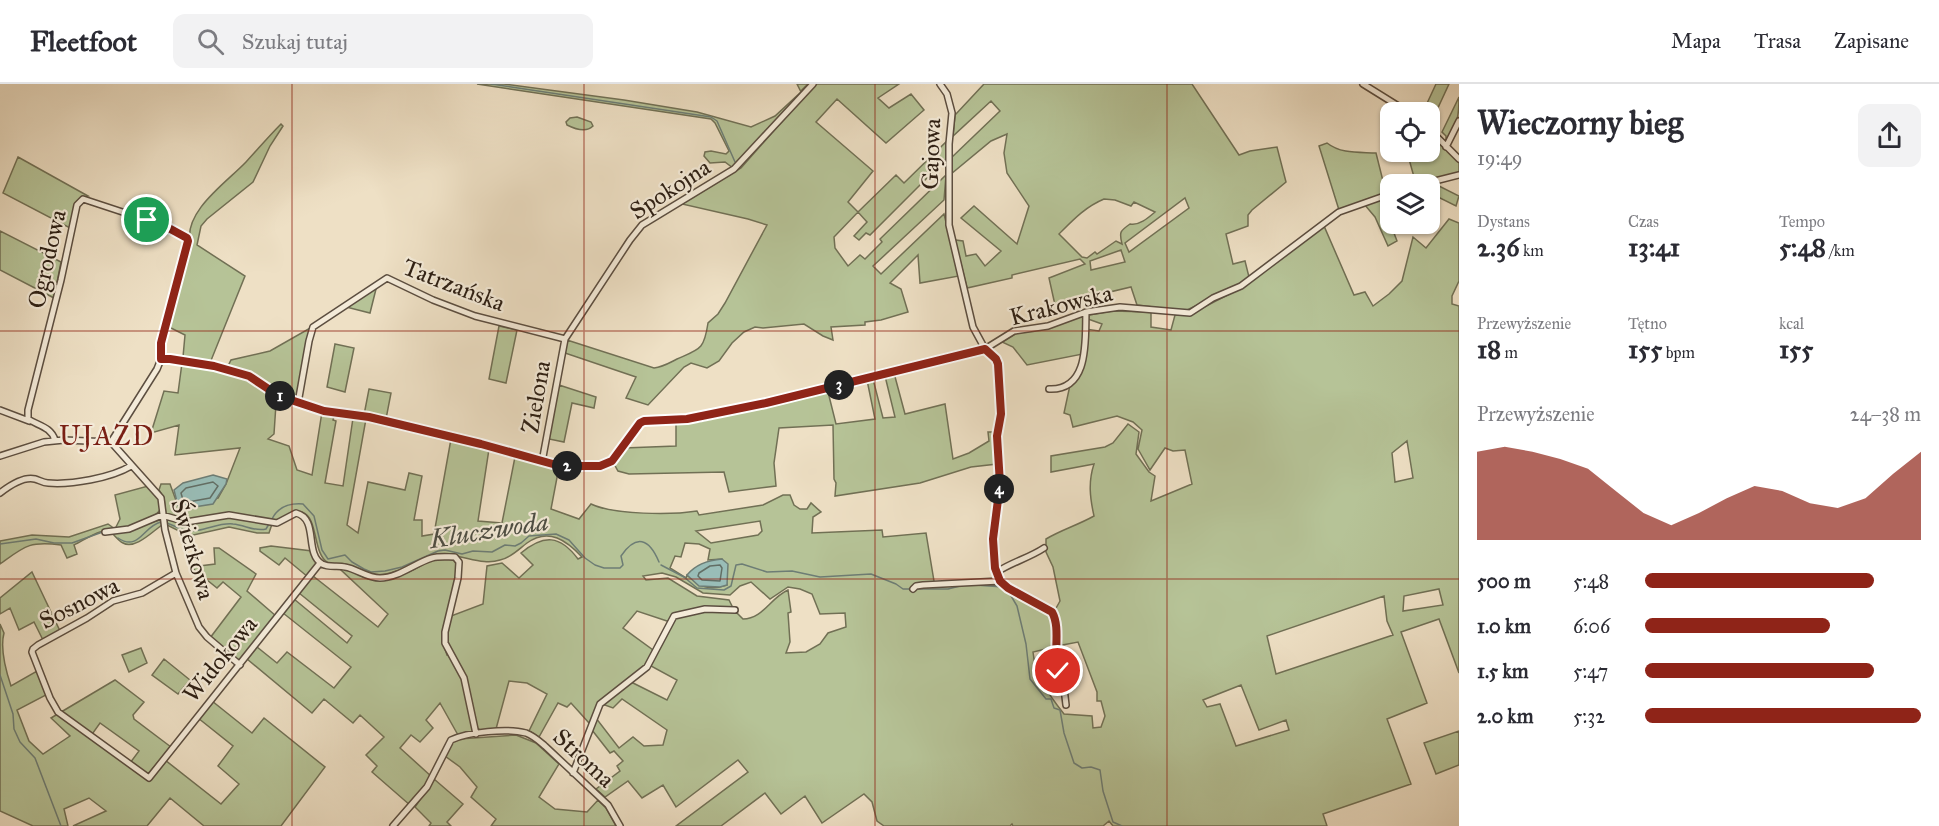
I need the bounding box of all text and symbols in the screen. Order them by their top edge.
search box [173,14,593,68]
text: Fleetfoot [30,24,137,59]
icon: search [194,25,227,58]
text: Szukaj tutaj [242,28,348,55]
text: Mapa [1671,28,1721,54]
text: Trasa [1754,28,1801,54]
text: Zapisane [1834,28,1909,54]
map controls [1380,102,1440,234]
button: locate [1380,102,1440,162]
text: Wieczorny bieg [1477,103,1683,143]
button: share [1858,104,1921,167]
street label: Gajowa [915,117,947,190]
text: 19:49 [1477,146,1522,170]
street label: Spokojna [624,151,717,226]
button: layers [1380,174,1440,234]
pin [121,194,172,245]
icon: arrive [130,203,163,236]
street label: Ogrodowa [21,206,73,311]
text: Dystans [1477,212,1530,231]
text: Czas [1628,212,1659,231]
text: Tempo [1779,212,1825,231]
text: 2.36 [1477,231,1519,263]
text: 13:41 [1628,231,1680,263]
text: 5:48 [1779,231,1826,263]
text: km [1519,241,1544,260]
text: /km [1826,241,1855,260]
street label: Tatrzańska [399,252,510,318]
street label: Krakowska [1006,278,1116,332]
text: Przewyższenie [1477,314,1571,333]
text: Tętno [1628,314,1667,333]
text: kcal [1779,314,1804,333]
text: 18 [1477,333,1501,365]
text: 155 [1628,333,1662,365]
text: 155 [1779,333,1813,365]
text: m [1501,343,1518,362]
text: bpm [1662,343,1695,362]
street label: Zielona [515,357,557,436]
pin: 3 [824,370,854,400]
text: 3 [836,375,842,394]
pin: 1 [265,381,295,411]
text: 1 [277,386,283,405]
text: Przewyższenie [1477,402,1595,426]
text: 24–38 m [1850,402,1921,426]
district label: UJAZD [59,419,155,452]
pin: 2 [552,451,582,481]
text: 2 [563,456,571,475]
pin: 4 [984,474,1014,504]
text: 4 [995,479,1003,498]
street label: Świerkowa [164,495,222,604]
water label: Kluczwoda [425,505,551,555]
text: 500 m [1477,569,1531,593]
text: 5:48 [1573,569,1609,593]
street label: Sosnowa [34,570,125,636]
street label: Widokowa [176,609,264,708]
text: 1.0 km [1477,614,1531,638]
text: 6:06 [1573,614,1610,638]
pin [1032,645,1083,696]
icon: check [1041,654,1074,687]
text: 1.5 km [1477,659,1528,683]
text: 5:47 [1573,659,1608,683]
text: 2.0 km [1477,704,1533,728]
text: 5:32 [1573,704,1605,728]
street label: Stroma [547,722,622,795]

